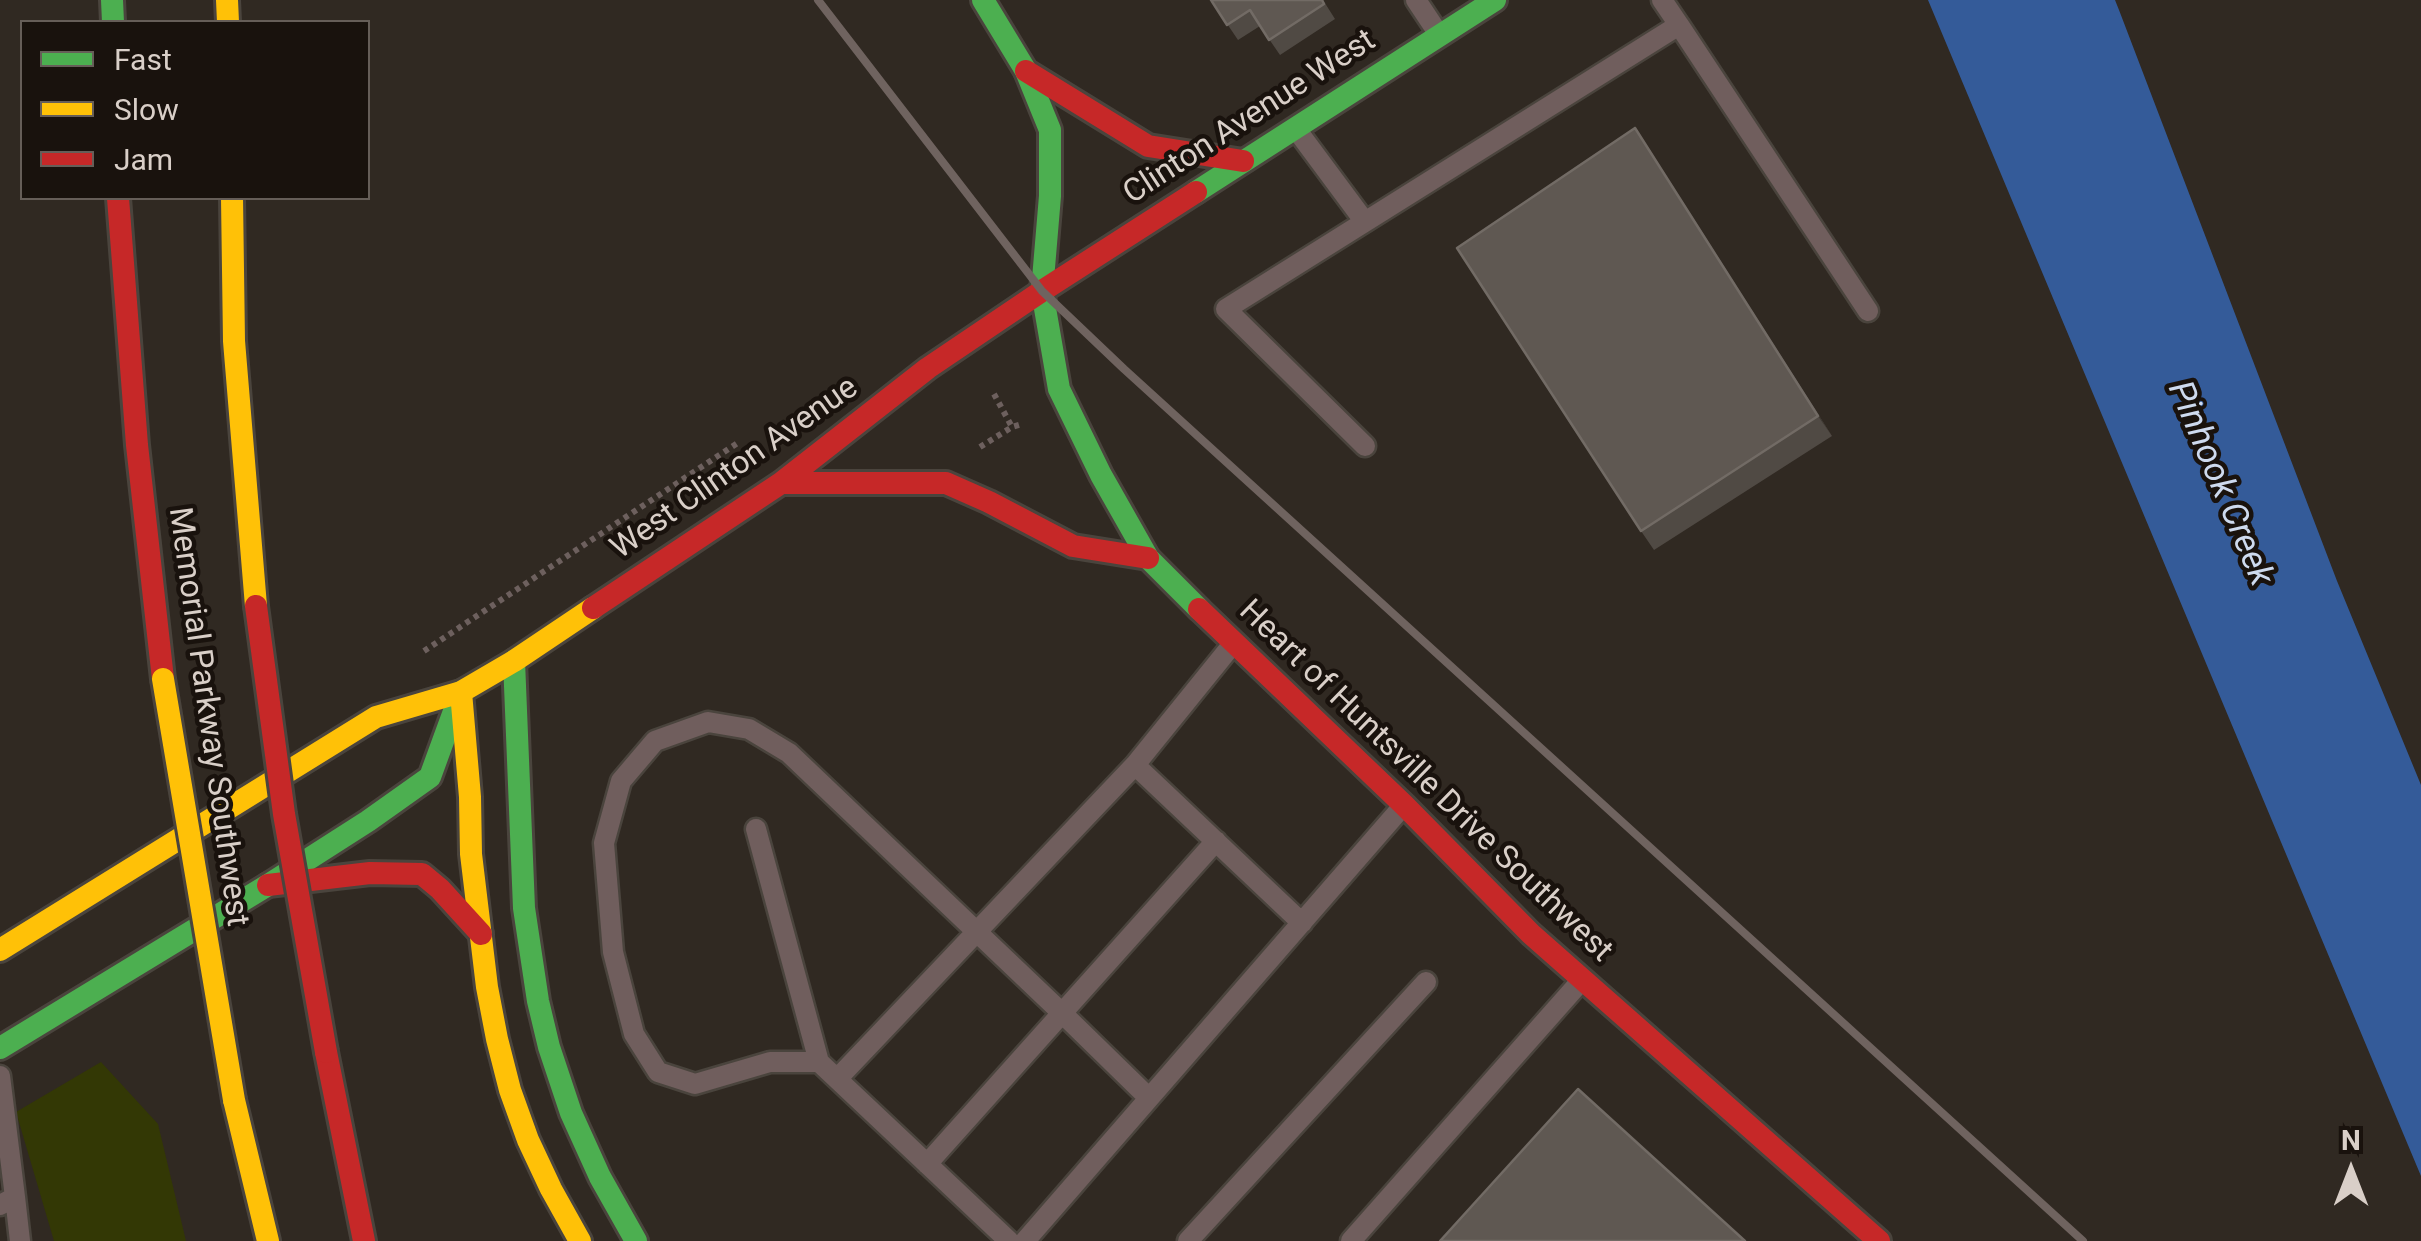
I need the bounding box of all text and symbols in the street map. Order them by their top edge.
legend [20,20,370,200]
street label: Clinton Avenue West [1117,22,1383,214]
text: Fast [114,42,172,77]
text: Slow [114,92,179,127]
text: Jam [114,142,173,177]
street label: West Clinton Avenue [604,369,866,569]
water label: Pinhook Creek [2157,375,2281,593]
street label: Memorial Parkway Southwest [159,505,255,929]
street label: Heart of Huntsville Drive Southwest [1230,593,1620,971]
north arrow [2301,1121,2401,1221]
text: N [2341,1124,2361,1157]

